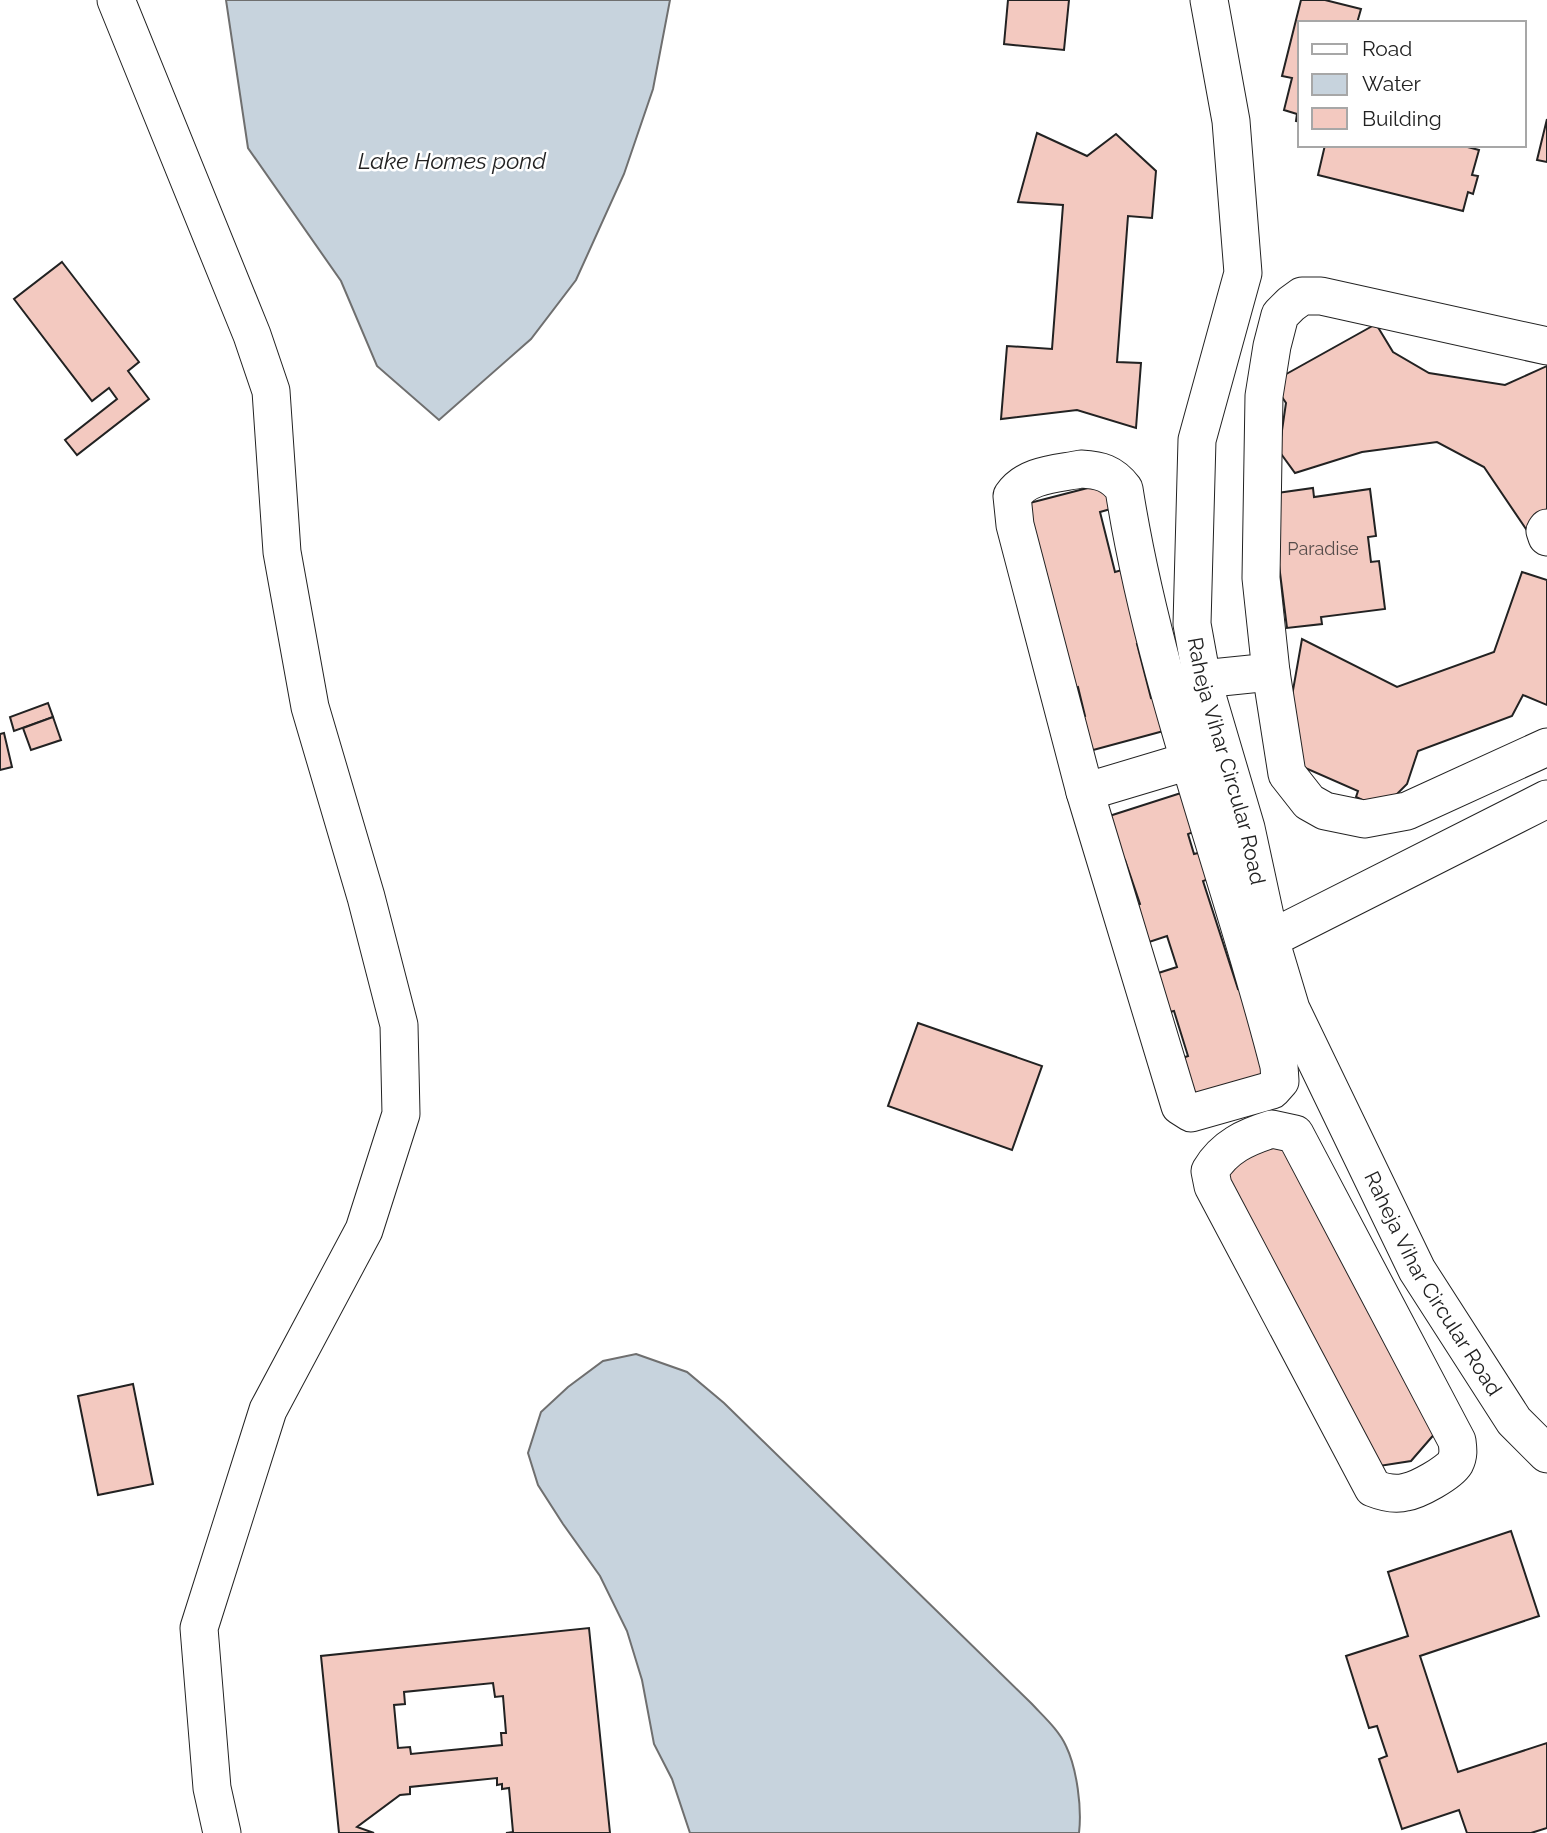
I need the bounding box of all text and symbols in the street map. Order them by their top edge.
legend [1298,21,1526,147]
text: Road [1362,36,1412,61]
text: Water [1362,71,1421,96]
text: Building [1362,106,1442,131]
water label: Lake Homes pond [358,147,547,174]
house number: Paradise [1287,538,1359,559]
street label: Raheja Vihar Circular Road [1183,635,1271,887]
street label: Raheja Vihar Circular Road [1359,1167,1507,1400]

